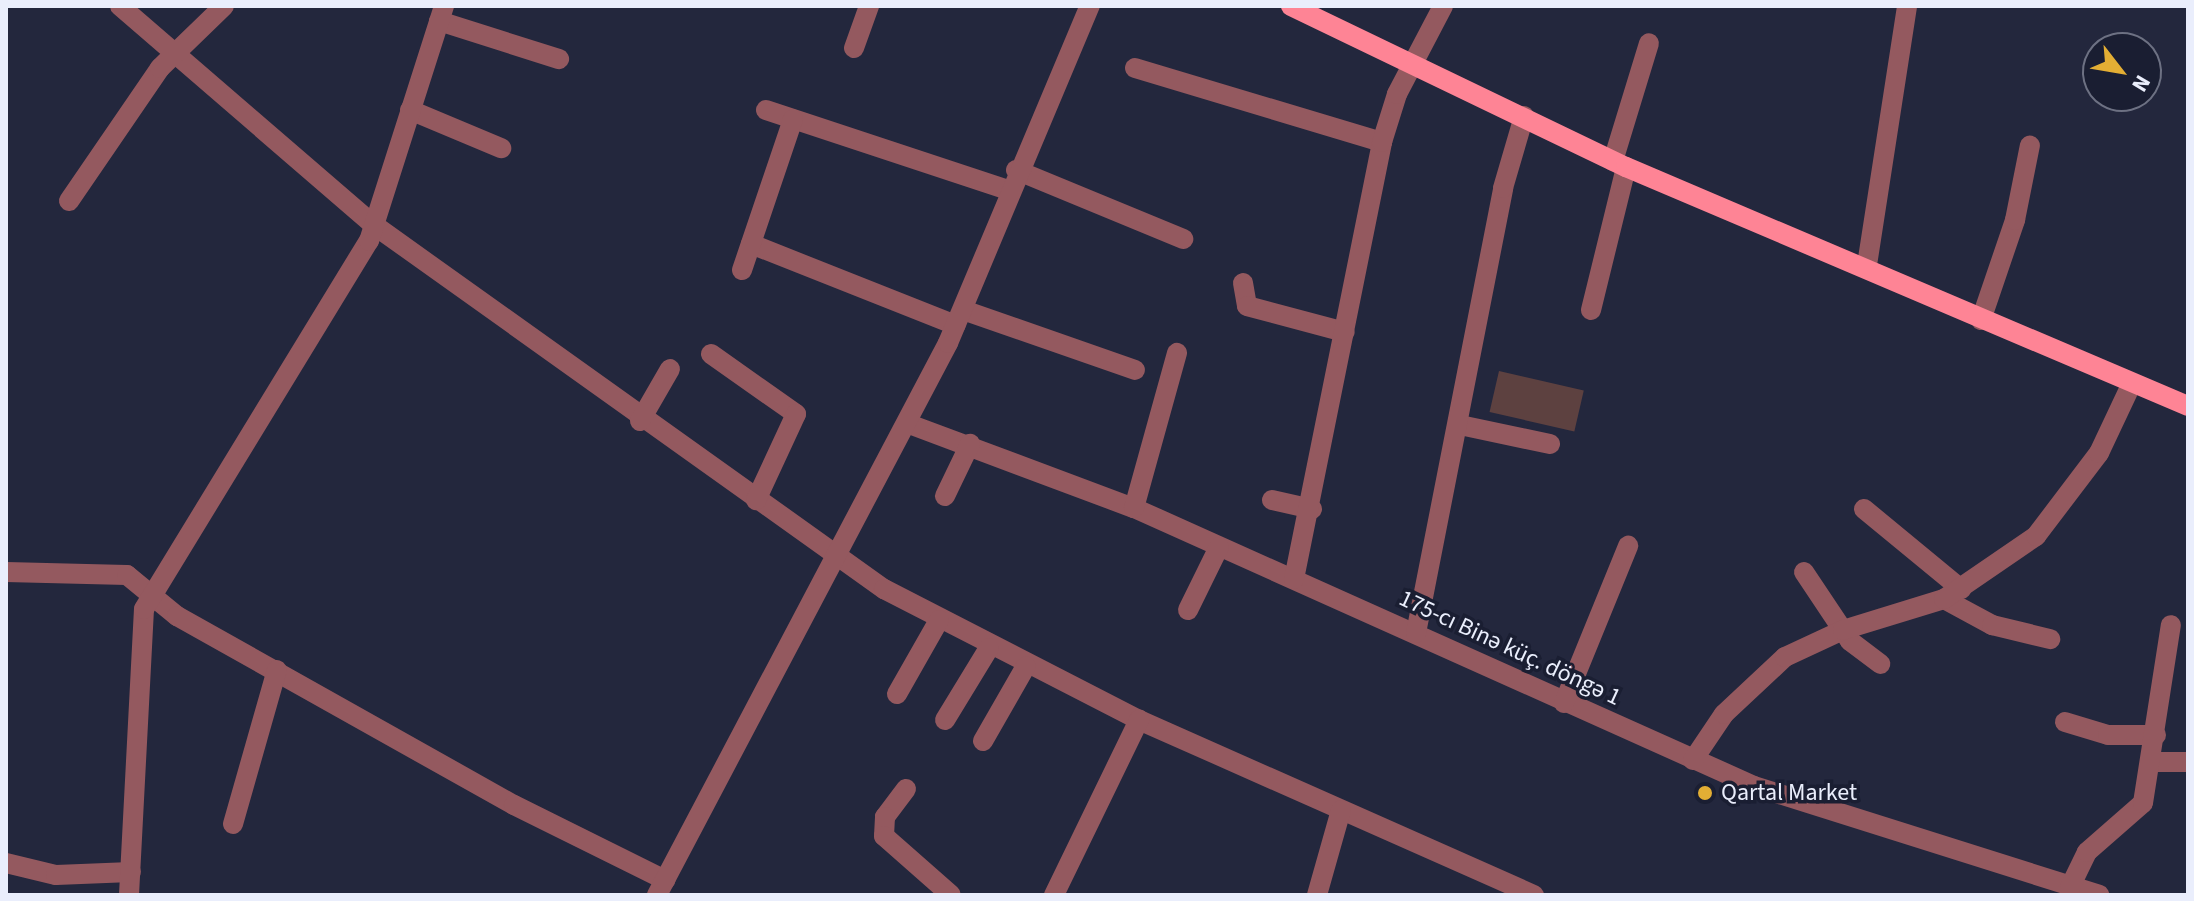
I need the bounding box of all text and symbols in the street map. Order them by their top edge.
north arrow [2082,32,2162,112]
text: N [2123,69,2158,98]
street label: 175-cı Binə küç. döngə 1 [1395,584,1625,712]
place label: Qartal Market [1721,779,1857,807]
marker: Qartal Market [1696,784,1714,802]

